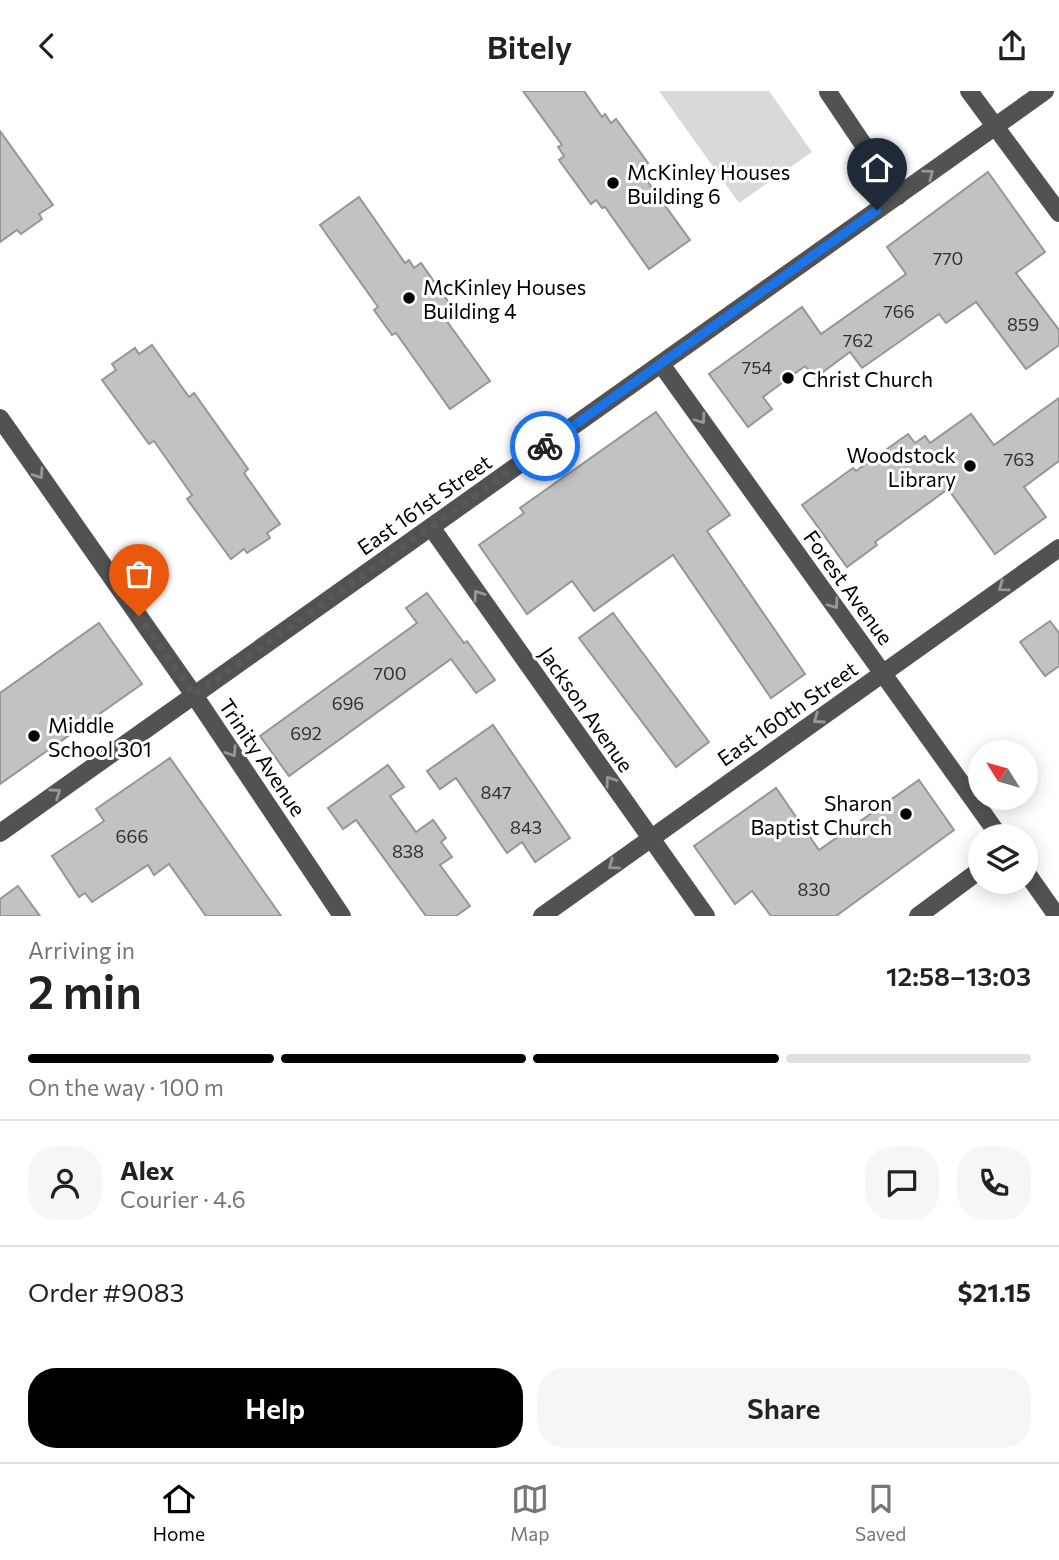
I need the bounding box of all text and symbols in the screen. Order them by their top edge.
text: Bitely [487,26,572,66]
icon: back [28,27,66,65]
icon: share [993,27,1031,65]
pin [847,138,907,210]
icon: home [858,149,896,187]
place label: McKinley Houses Building 6 [627,159,790,208]
one-way arrow [921,170,934,182]
marker: McKinley Houses Building 6 [605,175,621,191]
house number: 770 [933,247,963,269]
place label: McKinley Houses Building 4 [423,274,586,323]
marker: McKinley Houses Building 4 [401,290,417,306]
house number: 766 [883,300,915,322]
house number: 859 [1007,313,1039,335]
house number: 762 [843,329,873,351]
house number: 754 [742,356,772,378]
place label: Christ Church [802,366,933,391]
marker: Christ Church [780,370,796,386]
courier [510,411,580,481]
one-way arrow [693,411,705,424]
icon: bike [526,427,564,465]
place label: Woodstock Library [847,442,956,491]
house number: 763 [1004,448,1034,470]
street label: East 161st Street [352,449,496,559]
marker: Woodstock Library [962,458,978,474]
one-way arrow [31,466,43,479]
street label: Forest Avenue [799,525,899,649]
pin [109,544,169,616]
icon: bag [120,555,158,593]
one-way arrow [998,579,1011,591]
one-way arrow [474,590,486,603]
one-way arrow [826,596,838,609]
street label: Jackson Avenue [535,642,639,776]
street label: East 160th Street [712,655,862,771]
house number: 700 [374,662,406,684]
house number: 696 [332,692,364,714]
street label: Trinity Avenue [214,693,312,821]
one-way arrow [813,711,826,723]
place label: Middle School 301 [48,712,152,761]
house number: 692 [290,722,322,744]
marker: Middle School 301 [26,728,42,744]
north arrow [968,740,1038,810]
map controls [968,740,1038,894]
one-way arrow [224,744,236,757]
one-way arrow [605,776,618,789]
house number: 847 [481,781,511,803]
one-way arrow [48,789,61,801]
place label: Sharon Baptist Church [750,790,892,839]
marker: Sharon Baptist Church [898,806,914,822]
house number: 843 [510,816,542,838]
button: layers [968,824,1038,894]
house number: 666 [116,825,148,847]
house number: 838 [392,840,424,862]
one-way arrow [608,857,621,870]
house number: 830 [798,878,830,900]
text: Arriving in [28,936,135,964]
text: 12:58–13:03 [886,960,1031,991]
text: 2 min [28,962,142,1018]
text: On the way · 100 m [28,1073,224,1101]
button: person [28,1146,102,1220]
button: chat [865,1146,939,1220]
button: phone [957,1146,1031,1220]
text: Alex [120,1154,174,1185]
text: Courier · 4.6 [120,1185,246,1213]
text: Order #9083 [28,1276,184,1307]
text: $21.15 [958,1276,1031,1307]
button: Help [28,1368,523,1448]
button: Share [537,1368,1031,1448]
tab: Home [153,1480,205,1545]
tab: Map [510,1480,550,1545]
tab: Saved [855,1480,906,1545]

